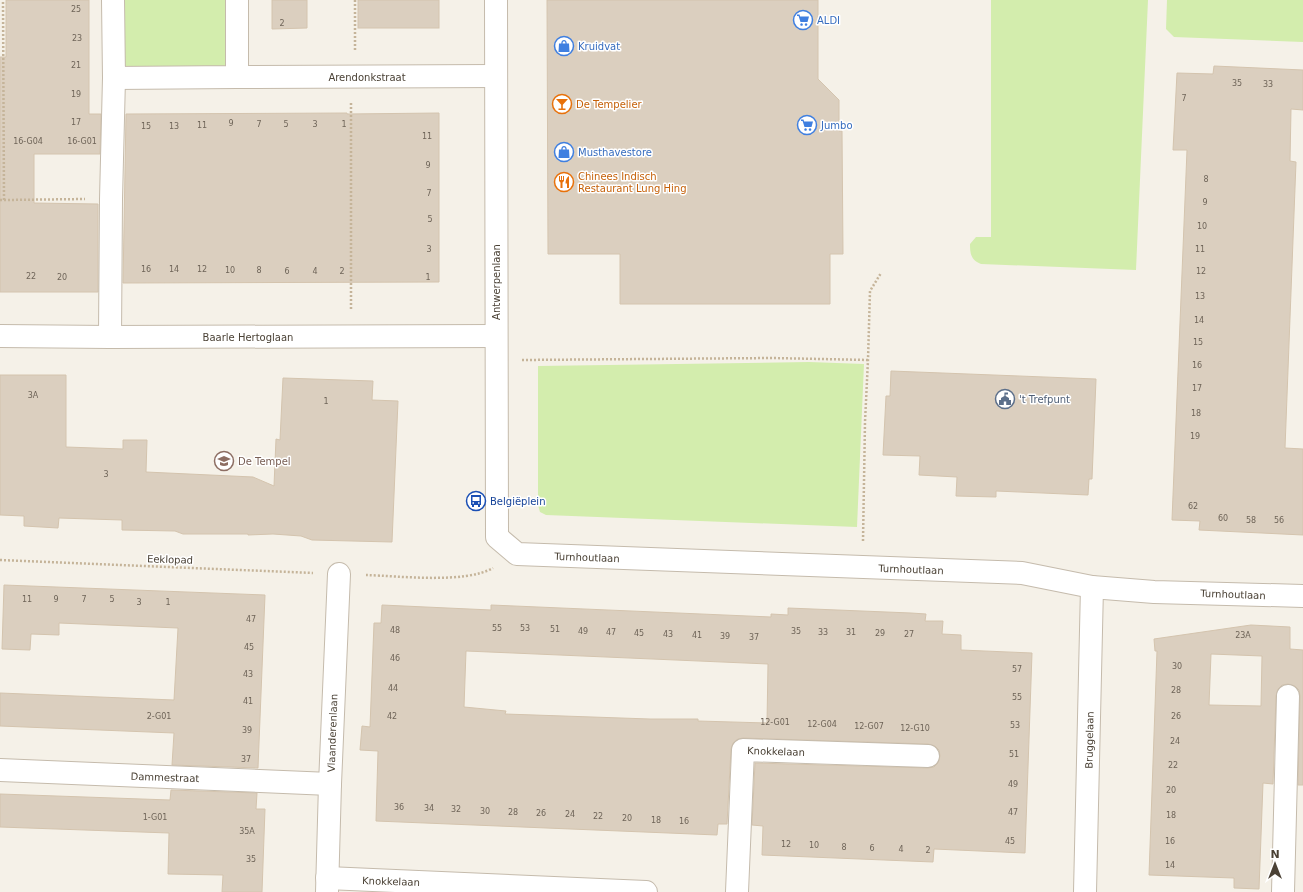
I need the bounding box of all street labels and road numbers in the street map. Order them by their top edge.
street label: Arendonkstraat [328,72,406,83]
street label: Antwerpenlaan [491,244,502,320]
street label: Baarle Hertoglaan [203,332,293,343]
street label: Turnhoutlaan [553,551,620,564]
street label: Eeklopad [147,553,193,566]
street label: Turnhoutlaan [877,563,944,576]
street label: Turnhoutlaan [1199,588,1266,601]
street label: Vlaanderenlaan [326,694,339,772]
street label: Bruggelaan [1083,711,1096,769]
street label: Knokkelaan [747,745,805,758]
street label: Dammestraat [130,771,200,784]
street label: Knokkelaan [362,875,420,888]

